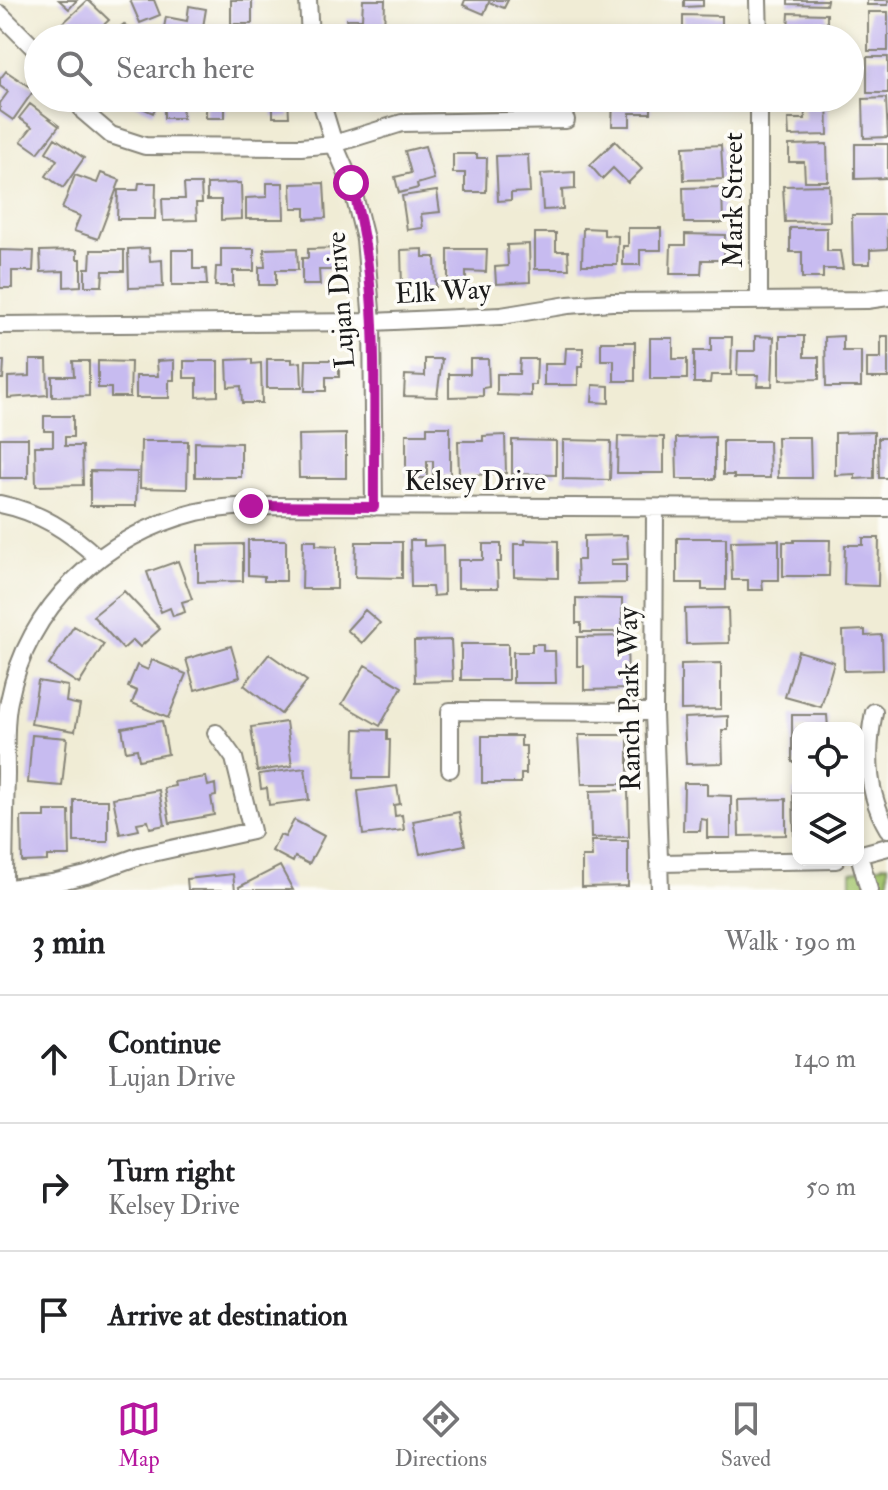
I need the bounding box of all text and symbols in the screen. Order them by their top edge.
search box [24,24,864,112]
icon: search [52,46,96,90]
text: Search here [116,50,255,87]
street label: Mark Street [716,132,751,268]
route start [333,165,369,201]
street label: Lujan Drive [319,230,363,370]
street label: Elk Way [394,272,493,312]
street label: Kelsey Drive [404,464,546,499]
route end [233,488,269,524]
street label: Ranch Park Way [611,606,649,791]
map controls [792,722,864,866]
button: locate [792,722,864,794]
button: layers [792,794,864,866]
text: 3 min [32,921,105,964]
text: Walk · 190 m [725,926,856,958]
text: Continue [108,1025,221,1062]
icon: ahead [32,1037,76,1081]
text: 140 m [794,1043,856,1075]
text: Lujan Drive [108,1062,235,1094]
text: Turn right [108,1153,235,1190]
icon: right [32,1165,76,1209]
text: 50 m [806,1171,856,1203]
text: Kelsey Drive [108,1190,240,1222]
icon: arrive [32,1293,76,1337]
text: Arrive at destination [108,1297,348,1334]
tab: Map [117,1397,161,1473]
tab: Directions [395,1397,487,1473]
tab: Saved [721,1397,771,1473]

